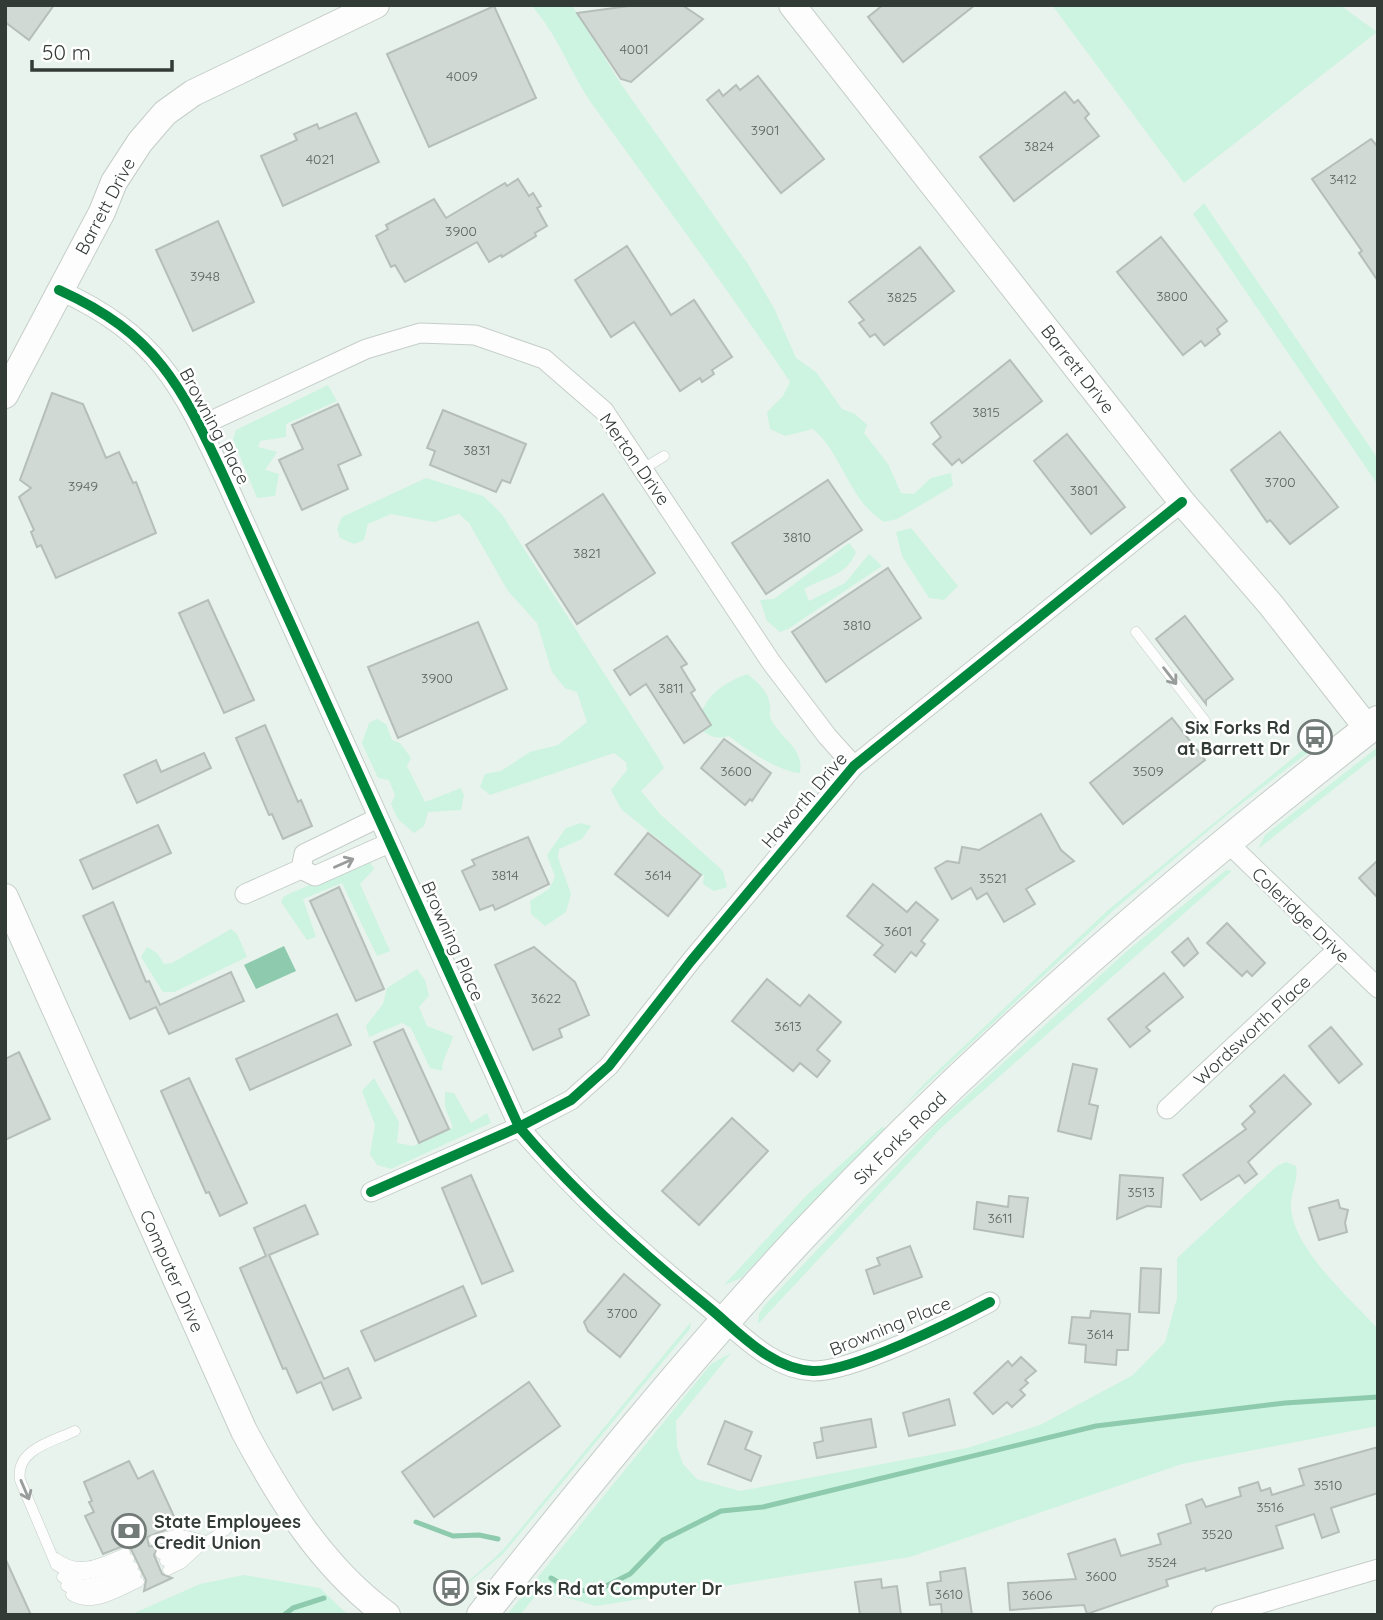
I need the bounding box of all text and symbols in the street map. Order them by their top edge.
scale bar [32,28,172,72]
text: 50 m [42,39,91,65]
house number: 4001 [619,40,649,58]
house number: 4009 [446,67,478,85]
house number: 3901 [751,121,779,139]
house number: 3824 [1024,137,1054,155]
house number: 4021 [306,150,334,168]
street label: Barrett Drive [70,153,140,259]
house number: 3412 [1329,170,1357,188]
house number: 3900 [445,222,477,240]
house number: 3948 [190,267,220,285]
house number: 3800 [1156,287,1188,305]
house number: 3825 [887,288,917,306]
street label: Barrett Drive [1036,320,1120,418]
street label: Browning Place [175,364,255,488]
house number: 3815 [972,403,1000,421]
street label: Merton Drive [595,408,675,510]
house number: 3831 [463,441,491,459]
house number: 3700 [1264,473,1296,491]
house number: 3949 [68,477,98,495]
house number: 3801 [1070,481,1098,499]
house number: 3810 [783,528,811,546]
house number: 3821 [573,544,601,562]
house number: 3810 [843,616,871,634]
one-way arrow [1163,667,1178,685]
house number: 3900 [421,669,453,687]
house number: 3811 [658,679,684,697]
place label: Six Forks Rd at Barrett Dr [1177,716,1290,760]
bus stop icon: Six Forks Rd at Barrett Dr [1296,718,1334,756]
street label: Haworth Drive [756,747,852,853]
house number: 3600 [720,762,752,780]
house number: 3509 [1132,762,1164,780]
one-way arrow [333,856,354,869]
street label: Coleridge Drive [1247,862,1355,968]
house number: 3814 [491,866,519,884]
house number: 3614 [644,866,672,884]
house number: 3521 [979,869,1007,887]
street label: Browning Place [416,878,490,1004]
house number: 3601 [884,922,912,940]
street label: Wordsworth Place [1189,970,1315,1090]
house number: 3622 [531,989,561,1007]
house number: 3613 [774,1017,802,1035]
street label: Six Forks Road [848,1086,952,1190]
house number: 3513 [1127,1183,1155,1201]
street label: Computer Drive [135,1206,209,1336]
house number: 3611 [987,1209,1013,1227]
street label: Browning Place [826,1291,954,1361]
house number: 3700 [606,1304,638,1322]
house number: 3614 [1086,1325,1114,1343]
house number: 3510 [1314,1476,1342,1494]
one-way arrow [19,1479,32,1500]
house number: 3516 [1256,1498,1284,1516]
place label: State Employees Credit Union [154,1510,301,1554]
bank icon: State Employees Credit Union [110,1512,148,1550]
house number: 3520 [1201,1525,1233,1543]
house number: 3524 [1147,1553,1177,1571]
house number: 3600 [1085,1567,1117,1585]
bus stop icon: Six Forks Rd at Computer Dr [432,1569,470,1607]
place label: Six Forks Rd at Computer Dr [476,1577,722,1600]
house number: 3610 [935,1585,963,1603]
house number: 3606 [1022,1586,1053,1604]

